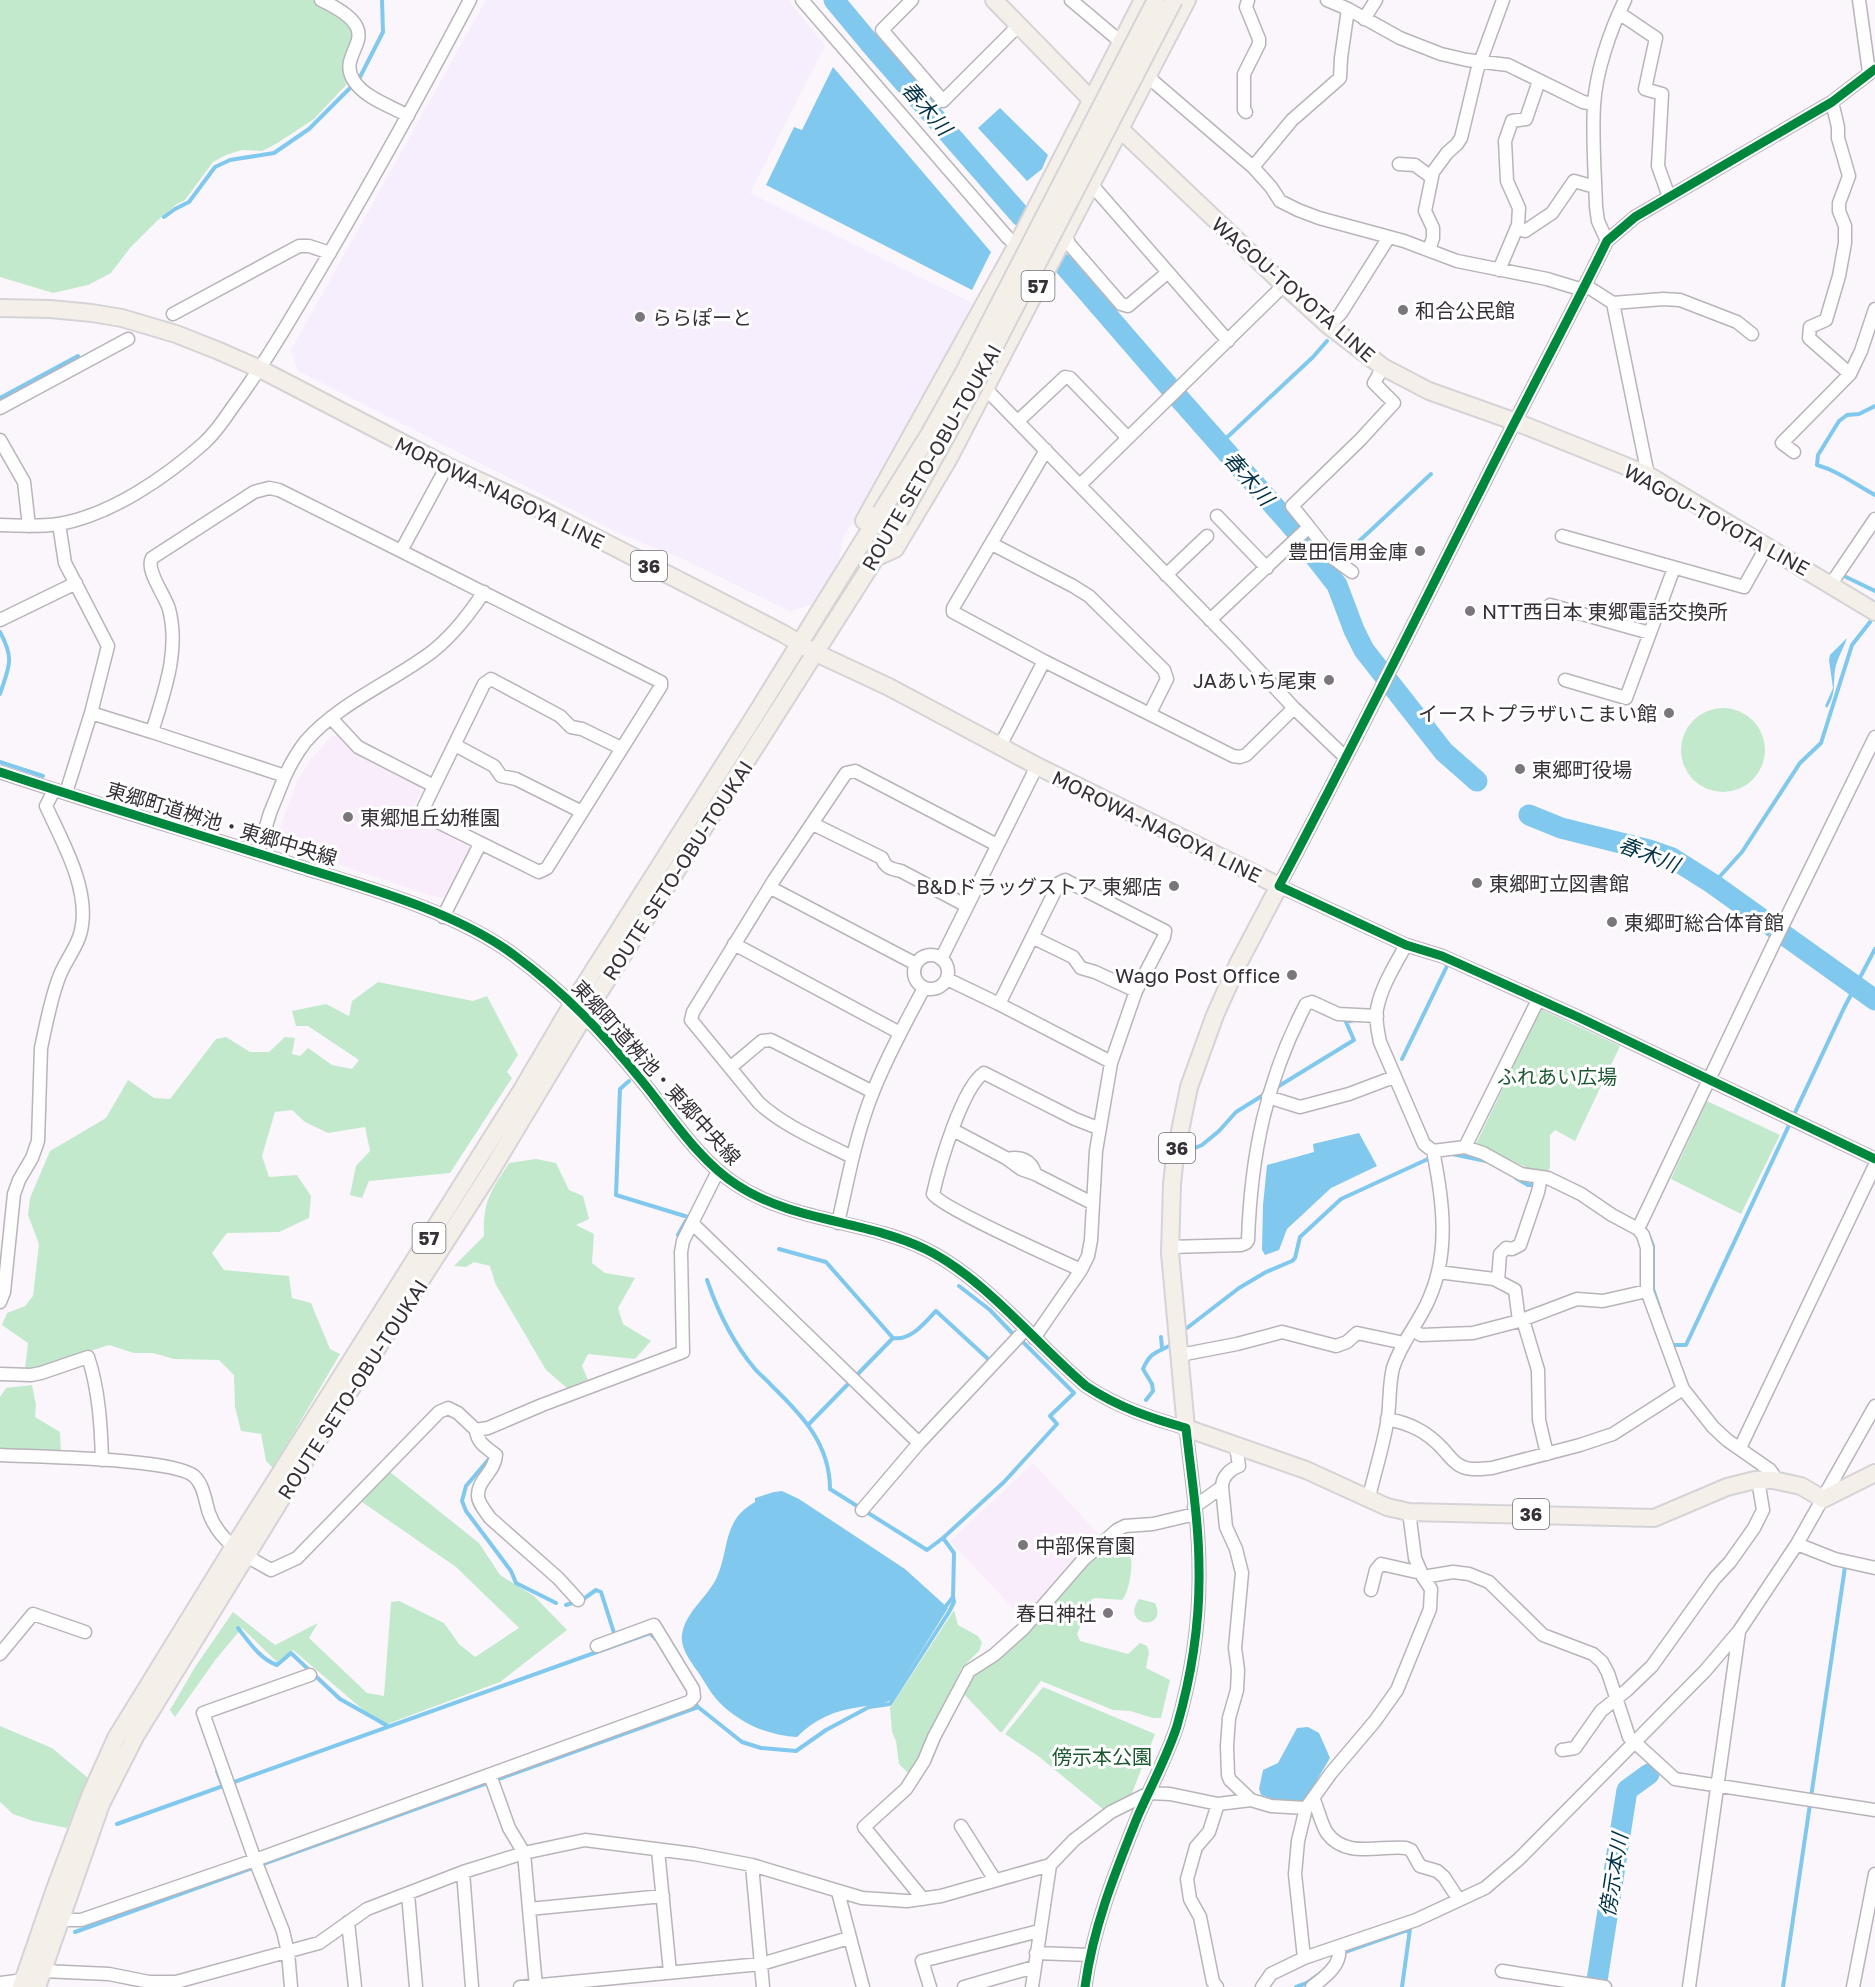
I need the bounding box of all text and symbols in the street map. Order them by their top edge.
water label: 春木川 [897,76,959,142]
street label: WAGOU-TOYOTA LINE [1207,212,1381,366]
road number: 57 [1022,271,1054,301]
place label: 和合公民館 [1415,298,1515,322]
marker: 和合公民館 [1396,303,1410,317]
place label: ららぽーと [652,305,752,329]
marker: ららぽーと [633,310,647,324]
street label: ROUTE SETO-OBU-TOUKAI [856,340,1006,574]
street label: MOROWA-NAGOYA LINE [391,431,609,553]
water label: 春木川 [1219,446,1281,512]
street label: WAGOU-TOYOTA LINE [1620,458,1814,580]
place label: 豊田信用金庫 [1288,539,1408,563]
marker: 豊田信用金庫 [1413,544,1427,558]
road number: 36 [631,551,667,581]
place label: NTT西日本 東郷電話交換所 [1482,599,1728,623]
marker: NTT西日本 東郷電話交換所 [1463,604,1477,618]
place label: JAあいち尾東 [1193,668,1317,692]
marker: JAあいち尾東 [1322,673,1336,687]
place label: イーストプラザいこまい館 [1418,701,1657,725]
marker: イーストプラザいこまい館 [1662,706,1676,720]
street label: ROUTE SETO-OBU-TOUKAI [597,756,757,984]
place label: 東郷町役場 [1532,757,1632,781]
marker: 東郷町役場 [1513,762,1527,776]
street label: MOROWA-NAGOYA LINE [1048,765,1266,887]
street label: 東郷町道桝池・東郷中央線 [104,776,340,870]
place label: 東郷旭丘幼稚園 [360,805,500,829]
marker: 東郷旭丘幼稚園 [341,810,355,824]
water label: 春木川 [1615,831,1685,878]
place label: 東郷町立図書館 [1489,871,1629,895]
place label: B&Dドラッグストア 東郷店 [916,874,1162,898]
marker: 東郷町立図書館 [1470,876,1484,890]
marker: B&Dドラッグストア 東郷店 [1167,879,1181,893]
place label: 東郷町総合体育館 [1624,910,1784,934]
marker: 東郷町総合体育館 [1605,915,1619,929]
place label: Wago Post Office [1115,963,1280,987]
marker: Wago Post Office [1285,968,1299,982]
street label: 東郷町道桝池・東郷中央線 [568,975,746,1169]
park label: ふれあい広場 [1497,1064,1617,1088]
road number: 36 [1159,1133,1195,1163]
road number: 57 [412,1223,446,1253]
street label: ROUTE SETO-OBU-TOUKAI [272,1275,432,1503]
road number: 36 [1513,1499,1549,1529]
place label: 中部保育園 [1035,1533,1135,1557]
marker: 中部保育園 [1016,1538,1030,1552]
place label: 春日神社 [1016,1601,1096,1625]
marker: 春日神社 [1101,1606,1115,1620]
park label: 傍示本公園 [1052,1744,1152,1768]
water label: 傍示本川 [1594,1830,1633,1919]

